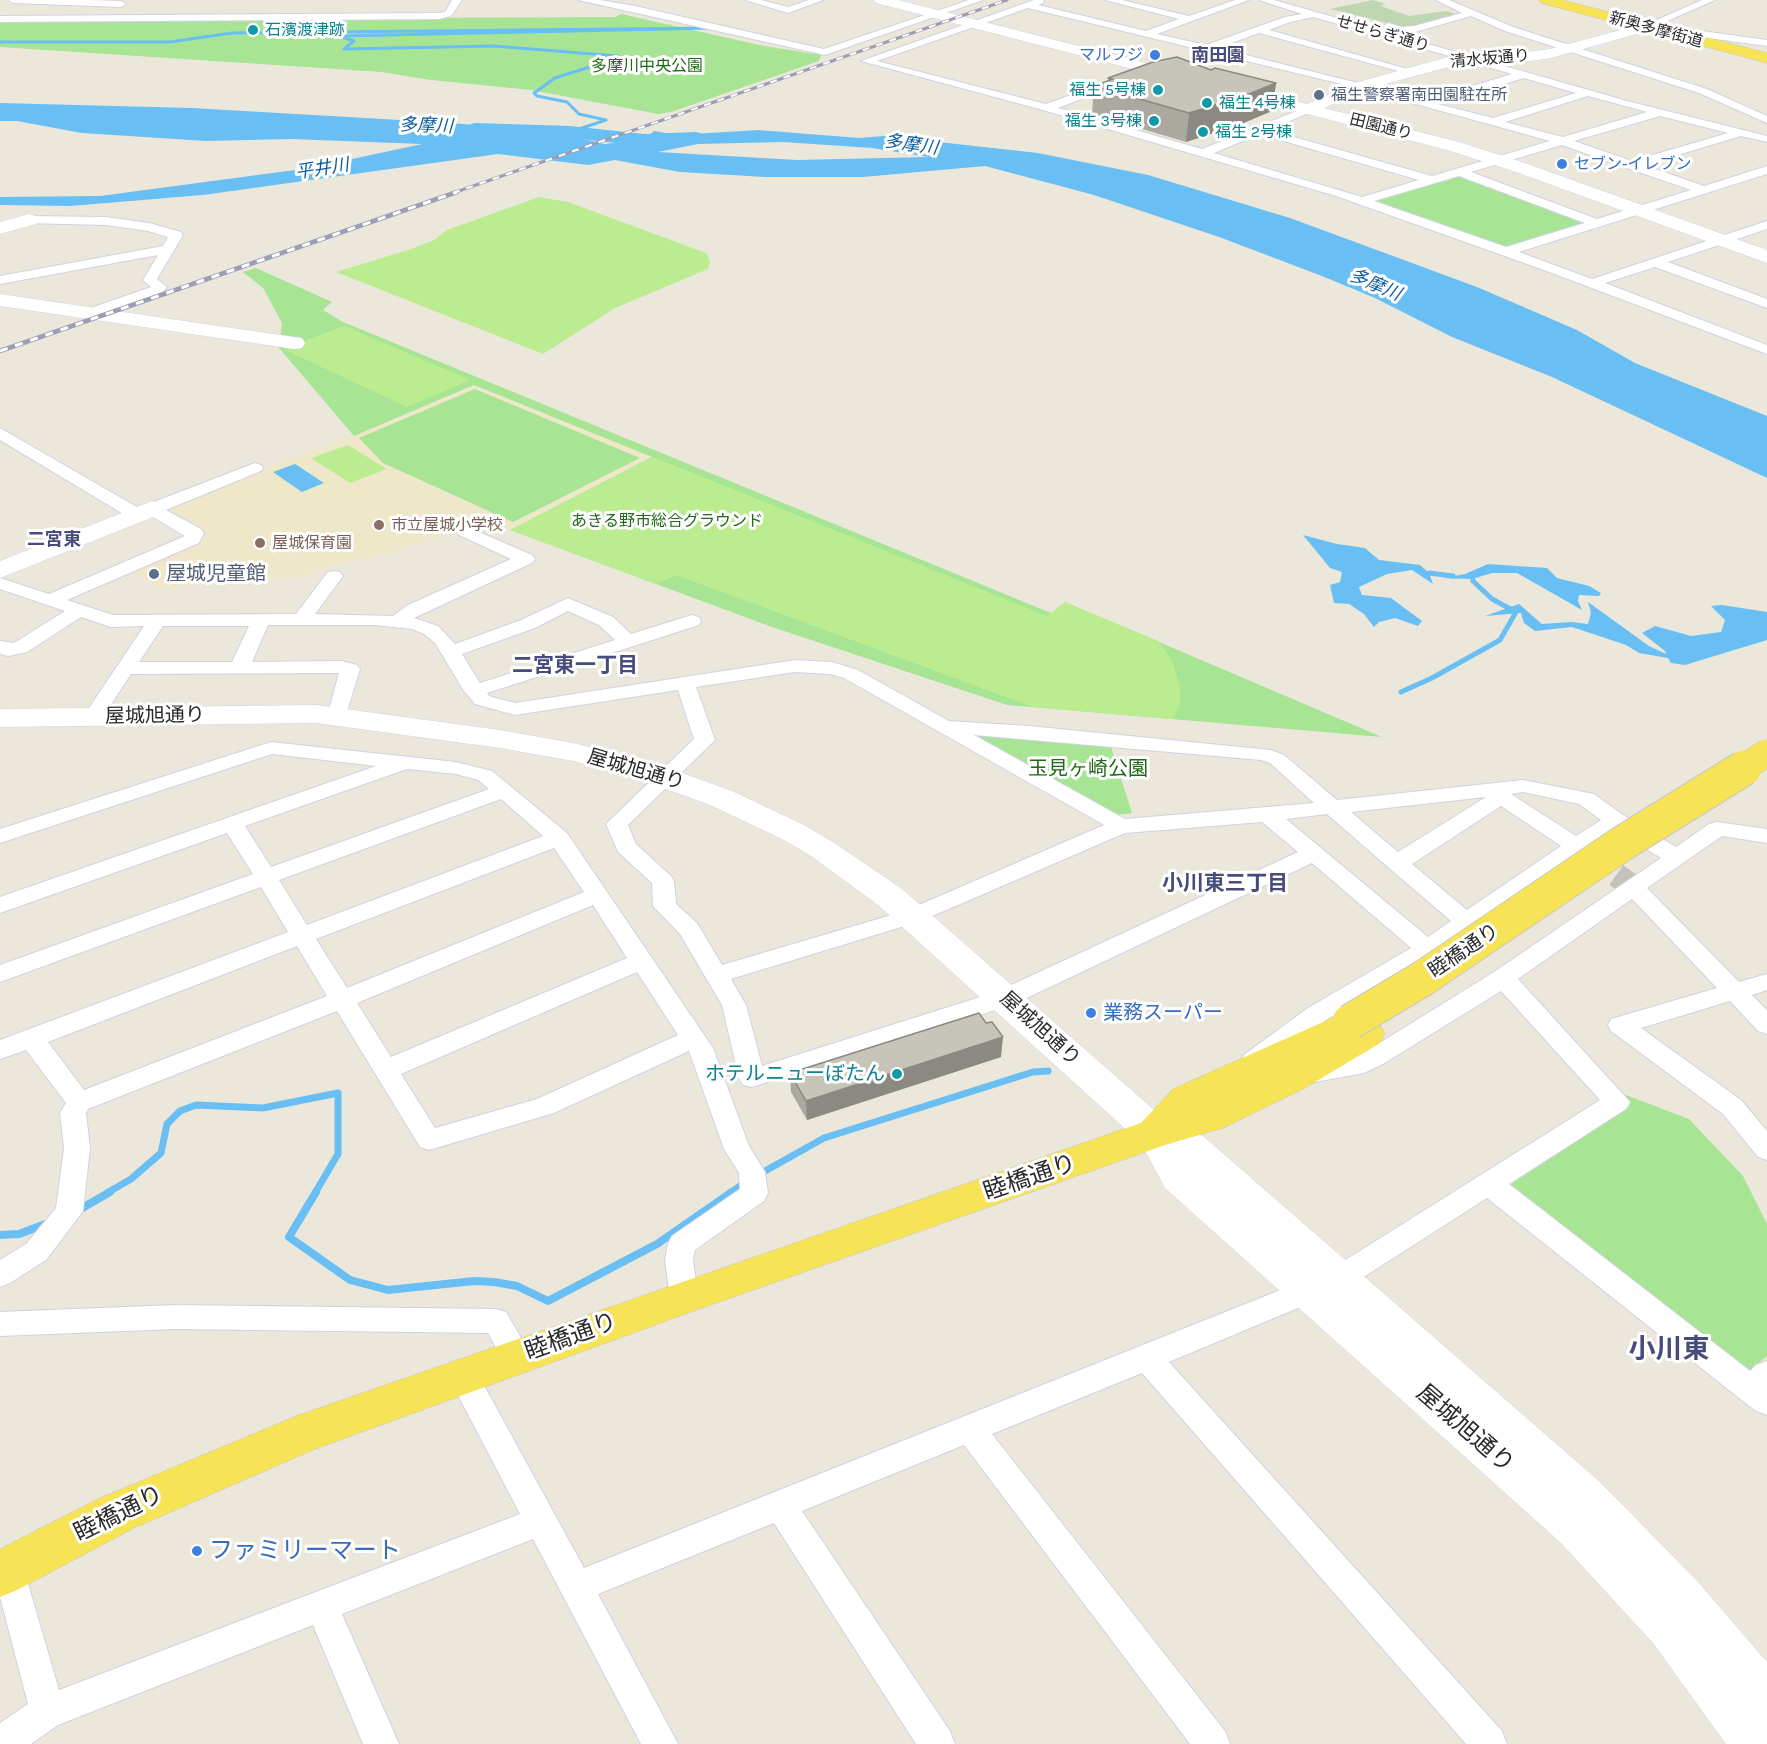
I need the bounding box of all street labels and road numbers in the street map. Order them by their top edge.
street label: 新奥多摩街道 [1607,8,1705,52]
street label: せせらぎ通り [1334,12,1432,56]
street label: 清水坂通り [1449,46,1531,72]
street label: 田園通り [1348,110,1414,144]
street label: 屋城旭通り [105,703,205,729]
street label: 屋城旭通り [585,745,687,795]
street label: 睦橋通り [1424,919,1504,983]
street label: 屋城旭通り [995,987,1085,1071]
street label: 睦橋通り [980,1149,1080,1207]
street label: 睦橋通り [521,1307,621,1367]
street label: 屋城旭通り [1410,1379,1520,1479]
street label: 睦橋通り [70,1480,168,1548]

